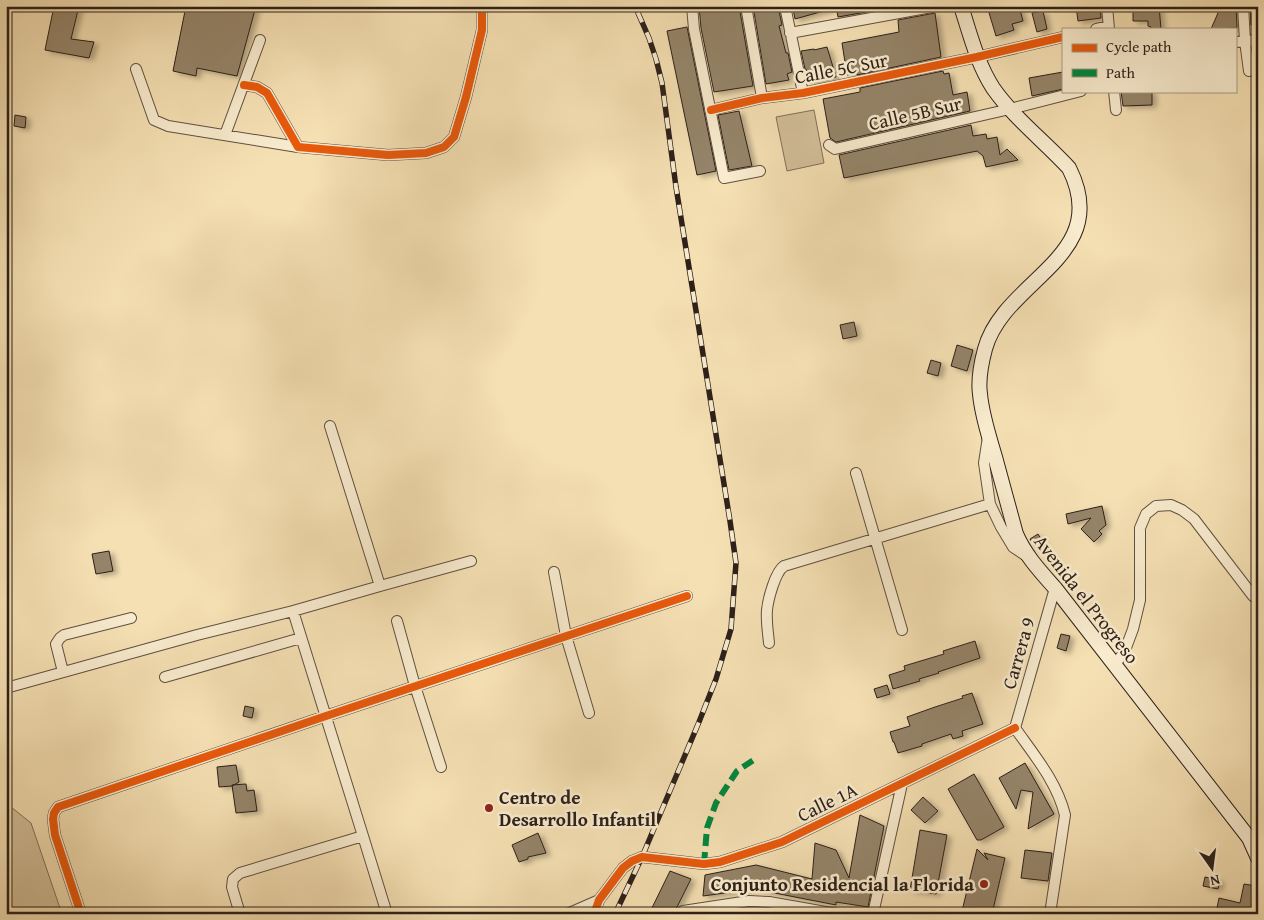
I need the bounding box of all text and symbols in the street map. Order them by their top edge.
legend [1062,28,1236,92]
text: Cycle path [1106,36,1172,57]
street label: Calle 5C Sur [792,45,890,91]
text: Path [1106,62,1135,83]
street label: Calle 5B Sur [866,89,964,137]
street label: Avenida el Progreso [1028,529,1146,669]
street label: Carrera 9 [994,614,1042,692]
street label: Calle 1A [792,775,862,829]
place label: Centro de Desarrollo Infantil [499,783,656,833]
marker: Centro de Desarrollo Infantil [483,802,495,814]
north arrow [1186,842,1236,892]
place label: Conjunto Residencial la Florida [711,870,974,898]
text: N [1208,870,1222,892]
marker: Conjunto Residencial la Florida [978,878,990,890]

